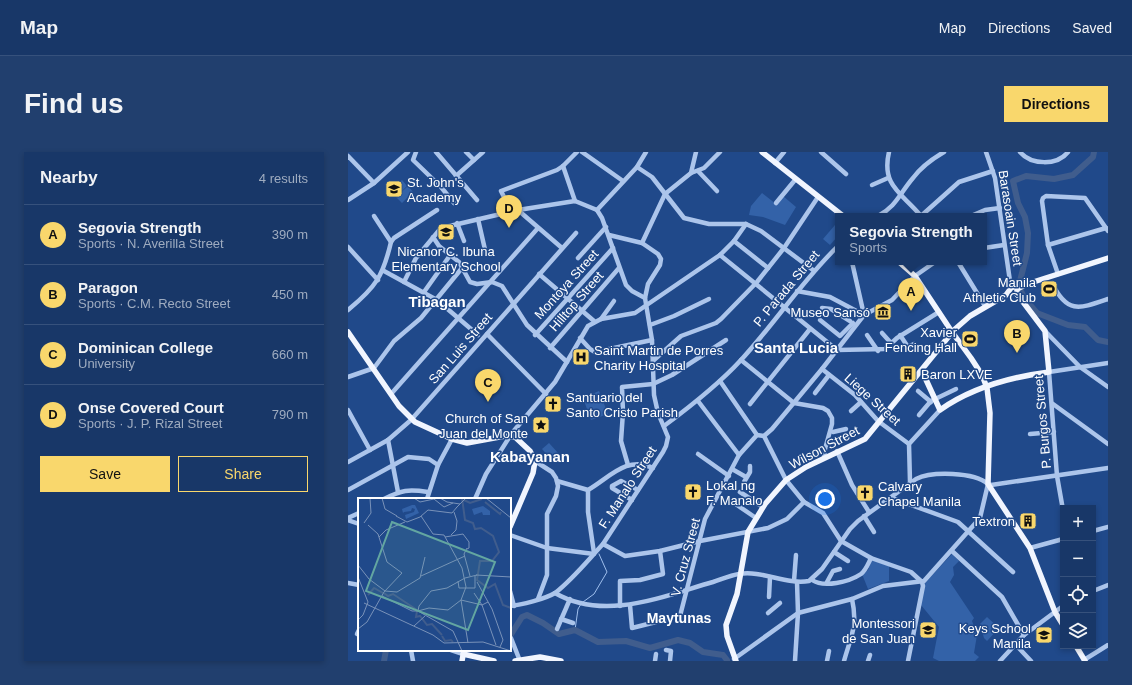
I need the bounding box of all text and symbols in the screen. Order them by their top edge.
text: Map [20,17,58,38]
text: Map [939,20,966,36]
text: Directions [988,20,1050,36]
text: Saved [1072,20,1112,36]
button: Directions [1004,86,1108,122]
text: Find us [24,88,124,119]
text: Nearby [40,168,98,187]
street label: Barasoain Street [996,169,1026,267]
text: 4 results [259,171,308,186]
place label: St. John's Academy [407,175,464,205]
school or university icon: St. John's Academy [384,179,404,199]
pin: D [496,195,522,228]
popup [835,213,987,265]
text: Segovia Strength [78,219,201,236]
school or university icon: Nicanor C. Ibuna Elementary School [436,222,456,242]
text: Segovia Strength [849,223,973,240]
text: A [48,227,58,242]
text: 390 m [272,227,308,242]
text: Sports · N. Averilla Street [78,236,224,251]
text: Sports [849,240,887,255]
place label: Nicanor C. Ibuna Elementary School [391,244,501,274]
street label: Montoya Street [531,246,602,322]
street label: P. Parada Street [750,247,823,329]
street label: Hilltop Street [546,268,607,334]
place label: Manila Athletic Club [963,275,1037,305]
pin: A [898,278,924,311]
text: Paragon [78,279,138,296]
sports icon: Manila Athletic Club [1039,279,1059,299]
text: B [48,287,58,302]
text: 450 m [272,287,308,302]
district label: Tibagan [408,293,466,310]
text: Sports · C.M. Recto Street [78,296,230,311]
museum icon: Museo Sansó [873,302,893,322]
place label: Museo Sansó [791,305,870,320]
street label: San Luis Street [426,310,495,387]
pin: B [1004,320,1030,353]
place label: Xavier Fencing Hall [885,325,958,355]
sports icon: Xavier Fencing Hall [960,329,980,349]
text: Dominican College [78,339,213,356]
district label: Santa Lucia [754,339,839,356]
place label: Saint Martin de Porres Charity Hospital [594,343,724,373]
text: C [48,347,58,362]
text: 660 m [272,347,308,362]
hospital icon: Saint Martin de Porres Charity Hospital [571,347,591,367]
text: University [78,356,135,371]
building icon: Baron LXVE [898,364,918,384]
place label: Baron LXVE [921,367,993,382]
pin: C [475,369,501,402]
street label: Liege Street [842,370,904,429]
street label: P. Burgos Street [1031,374,1054,469]
place label: Santuario del Santo Cristo Parish [566,390,678,420]
church icon: Santuario del Santo Cristo Parish [543,394,563,414]
text: Onse Covered Court [78,399,224,416]
text: D [48,407,58,422]
text: 790 m [272,407,308,422]
place label: Church of San Juan del Monte [439,411,528,441]
place icon: Church of San Juan del Monte [531,415,551,435]
text: Sports · J. P. Rizal Street [78,416,222,431]
street label: Wilson Street [787,422,862,472]
street label: F. Manalo Street [595,443,660,531]
district label: Kabayanan [490,448,570,465]
button: Save [40,456,170,492]
button: Share [178,456,308,492]
place label: Lokal ng F. Manalo [706,478,762,508]
place label: Calvary Chapel Manila [878,479,962,509]
church icon: Lokal ng F. Manalo [683,482,703,502]
church icon: Calvary Chapel Manila [855,483,875,503]
your location [815,489,835,509]
inset map [358,498,511,651]
map controls [1060,505,1096,649]
button: + [1060,505,1096,541]
building icon: Textron [1018,511,1038,531]
place label: Textron [972,514,1015,529]
street label: V. Cruz Street [668,516,703,598]
button: − [1060,541,1096,577]
button: locate [1060,577,1096,613]
district label: Maytunas [647,610,711,626]
button: layers [1060,613,1096,649]
place label: Montessori de San Juan [842,616,915,646]
school or university icon: Montessori de San Juan [918,620,938,640]
place label: Keys School Manila [959,621,1032,651]
school or university icon: Keys School Manila [1034,625,1054,645]

